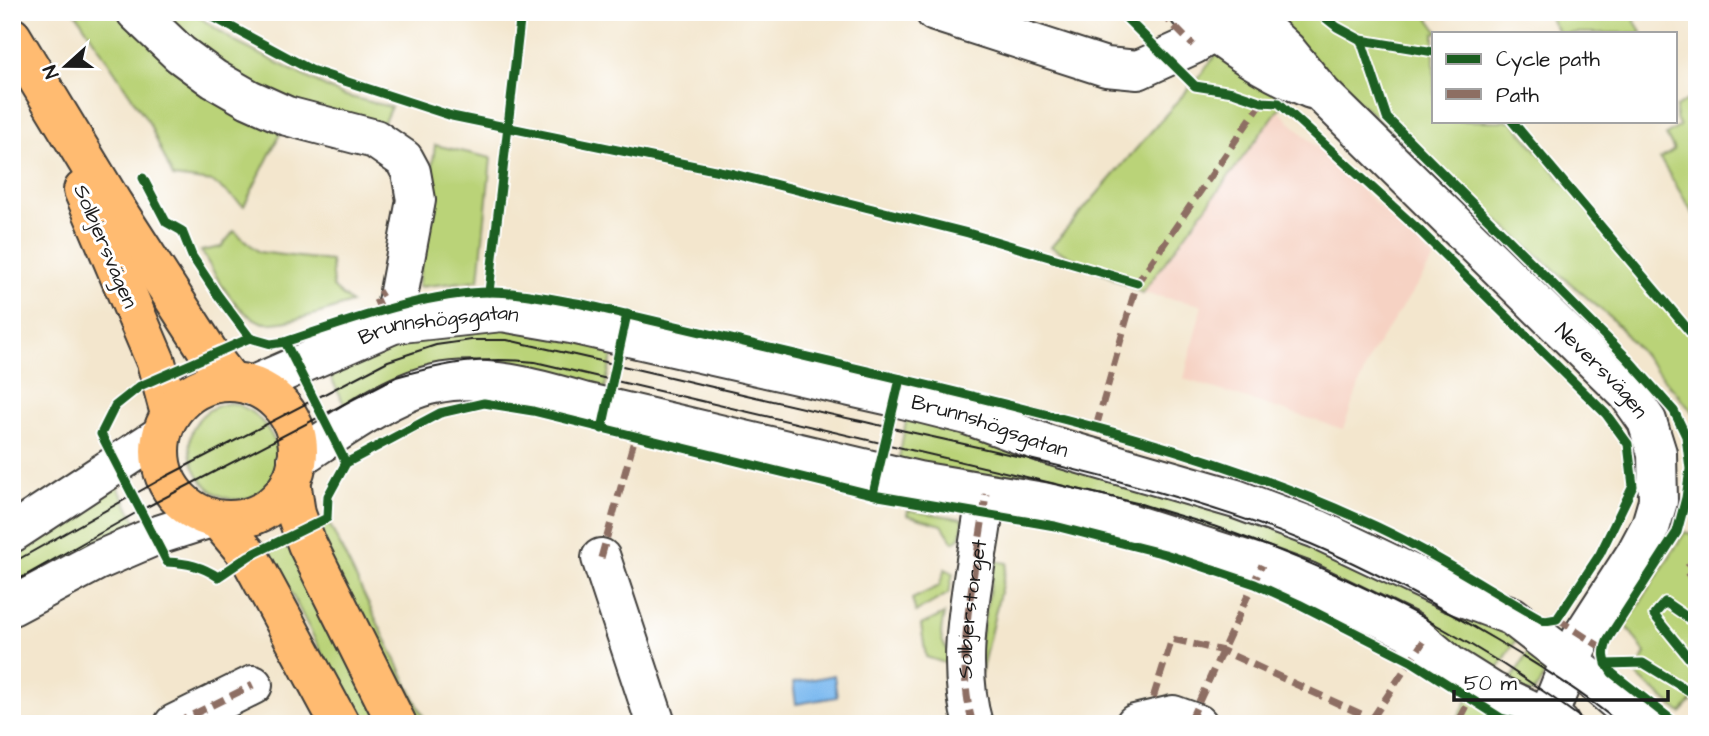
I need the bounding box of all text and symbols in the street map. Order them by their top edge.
north arrow [32,32,102,102]
legend [1432,32,1678,122]
text: Cycle path [1496,45,1601,76]
text: N [37,61,66,82]
text: Path [1496,81,1540,110]
street label: Solbjersvägen [65,180,145,313]
street label: Brunnshögsgatan [354,298,521,352]
street label: Neversvägen [1548,316,1655,424]
street label: Brunnshögsgatan [908,388,1072,465]
street label: Solbjerstorget [951,537,994,679]
scale bar [1454,659,1667,703]
text: 50 m [1464,669,1518,698]

